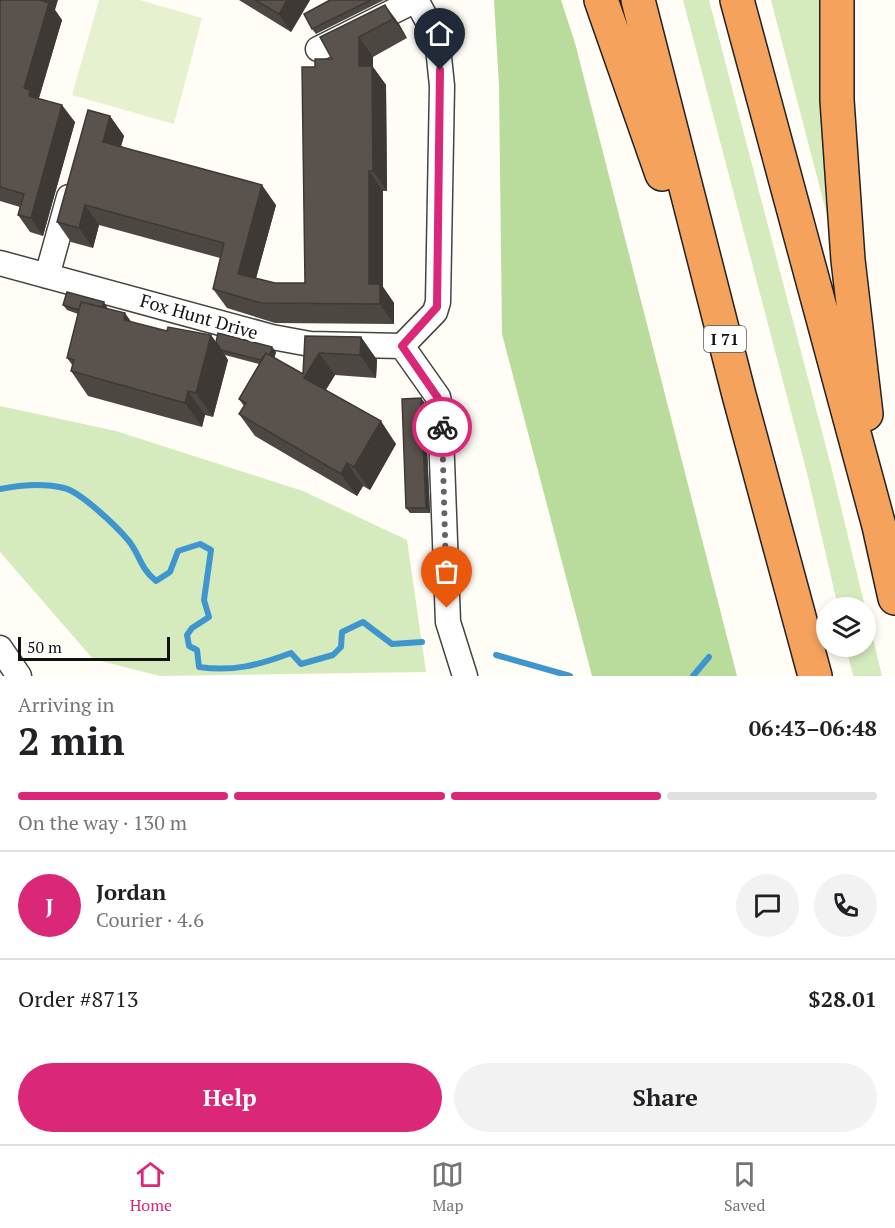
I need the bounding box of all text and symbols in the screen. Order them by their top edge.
pin [414,8,465,70]
icon: home [423,17,456,50]
street label: Fox Hunt Drive [138,288,261,344]
road number: I 71 [704,326,746,352]
courier [412,397,472,457]
icon: bike [426,411,459,444]
pin [421,546,472,608]
icon: bag [430,555,463,588]
map controls [816,597,876,657]
button: layers [816,597,876,657]
scale bar [18,634,170,662]
text: 50 m [27,636,62,658]
text: Arriving in [18,691,114,718]
text: 06:43–06:48 [749,713,877,742]
text: 2 min [18,714,125,766]
text: On the way · 130 m [18,809,187,836]
button: chat [736,874,799,937]
button: phone [814,874,877,937]
text: Jordan [96,877,166,906]
text: J [45,891,54,920]
text: Courier · 4.6 [96,906,204,933]
text: Order #8713 [18,984,138,1013]
text: $28.01 [808,984,877,1013]
button: Help [18,1063,442,1132]
button: Share [454,1063,877,1132]
tab: Home [130,1158,172,1216]
tab: Map [431,1158,464,1216]
tab: Saved [724,1158,765,1216]

